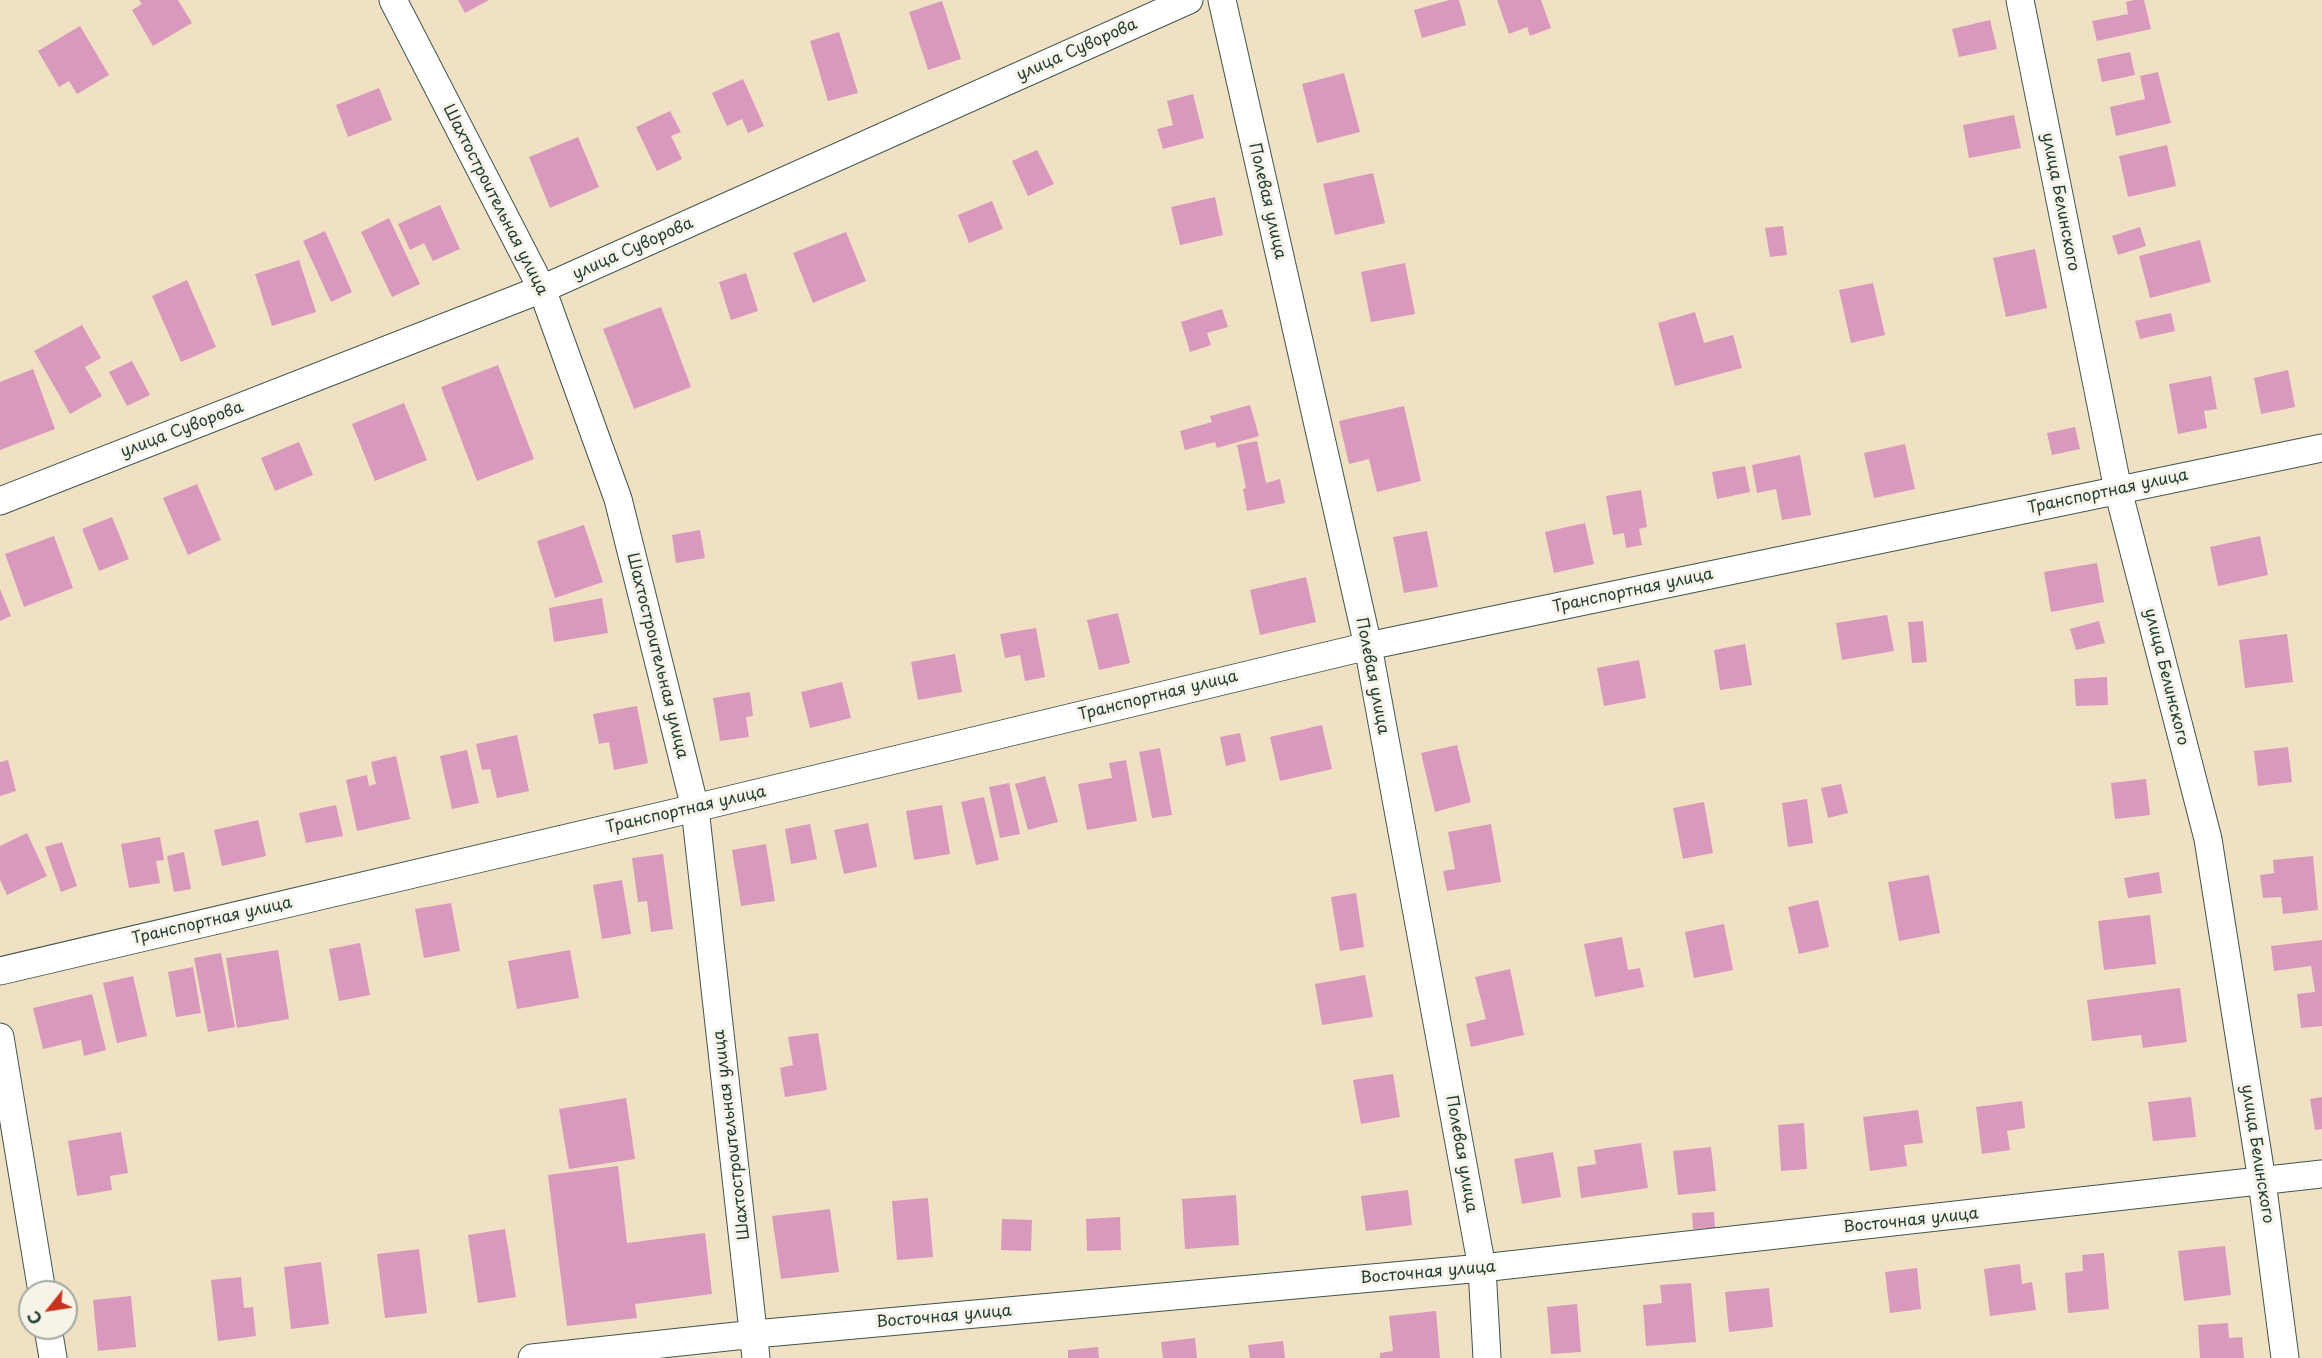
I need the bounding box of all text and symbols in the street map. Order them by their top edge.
street label: улица Суворова [1014,15,1140,85]
street label: Шахтостроительная улица [438,102,552,298]
street label: улица Белинского [2037,131,2083,273]
street label: Полевая улица [1244,141,1290,261]
street label: улица Суворова [570,214,696,284]
street label: улица Суворова [118,398,246,462]
street label: Транспортная улица [2026,466,2190,518]
street label: Шахтостроительная улица [622,551,692,761]
street label: Транспортная улица [1551,565,1715,617]
street label: улица Белинского [2140,606,2192,748]
street label: Полевая улица [1351,616,1393,736]
street label: Транспортная улица [1076,667,1240,725]
street label: Транспортная улица [604,782,768,838]
street label: Транспортная улица [130,893,294,949]
street label: Шахтостроительная улица [710,1029,754,1241]
street label: улица Белинского [2237,1083,2277,1225]
street label: Полевая улица [1441,1094,1481,1214]
street label: Восточная улица [1842,1204,1980,1238]
street label: Восточная улица [1359,1258,1497,1288]
north arrow [18,1280,78,1340]
street label: Восточная улица [875,1302,1013,1332]
text: С [21,1307,48,1329]

